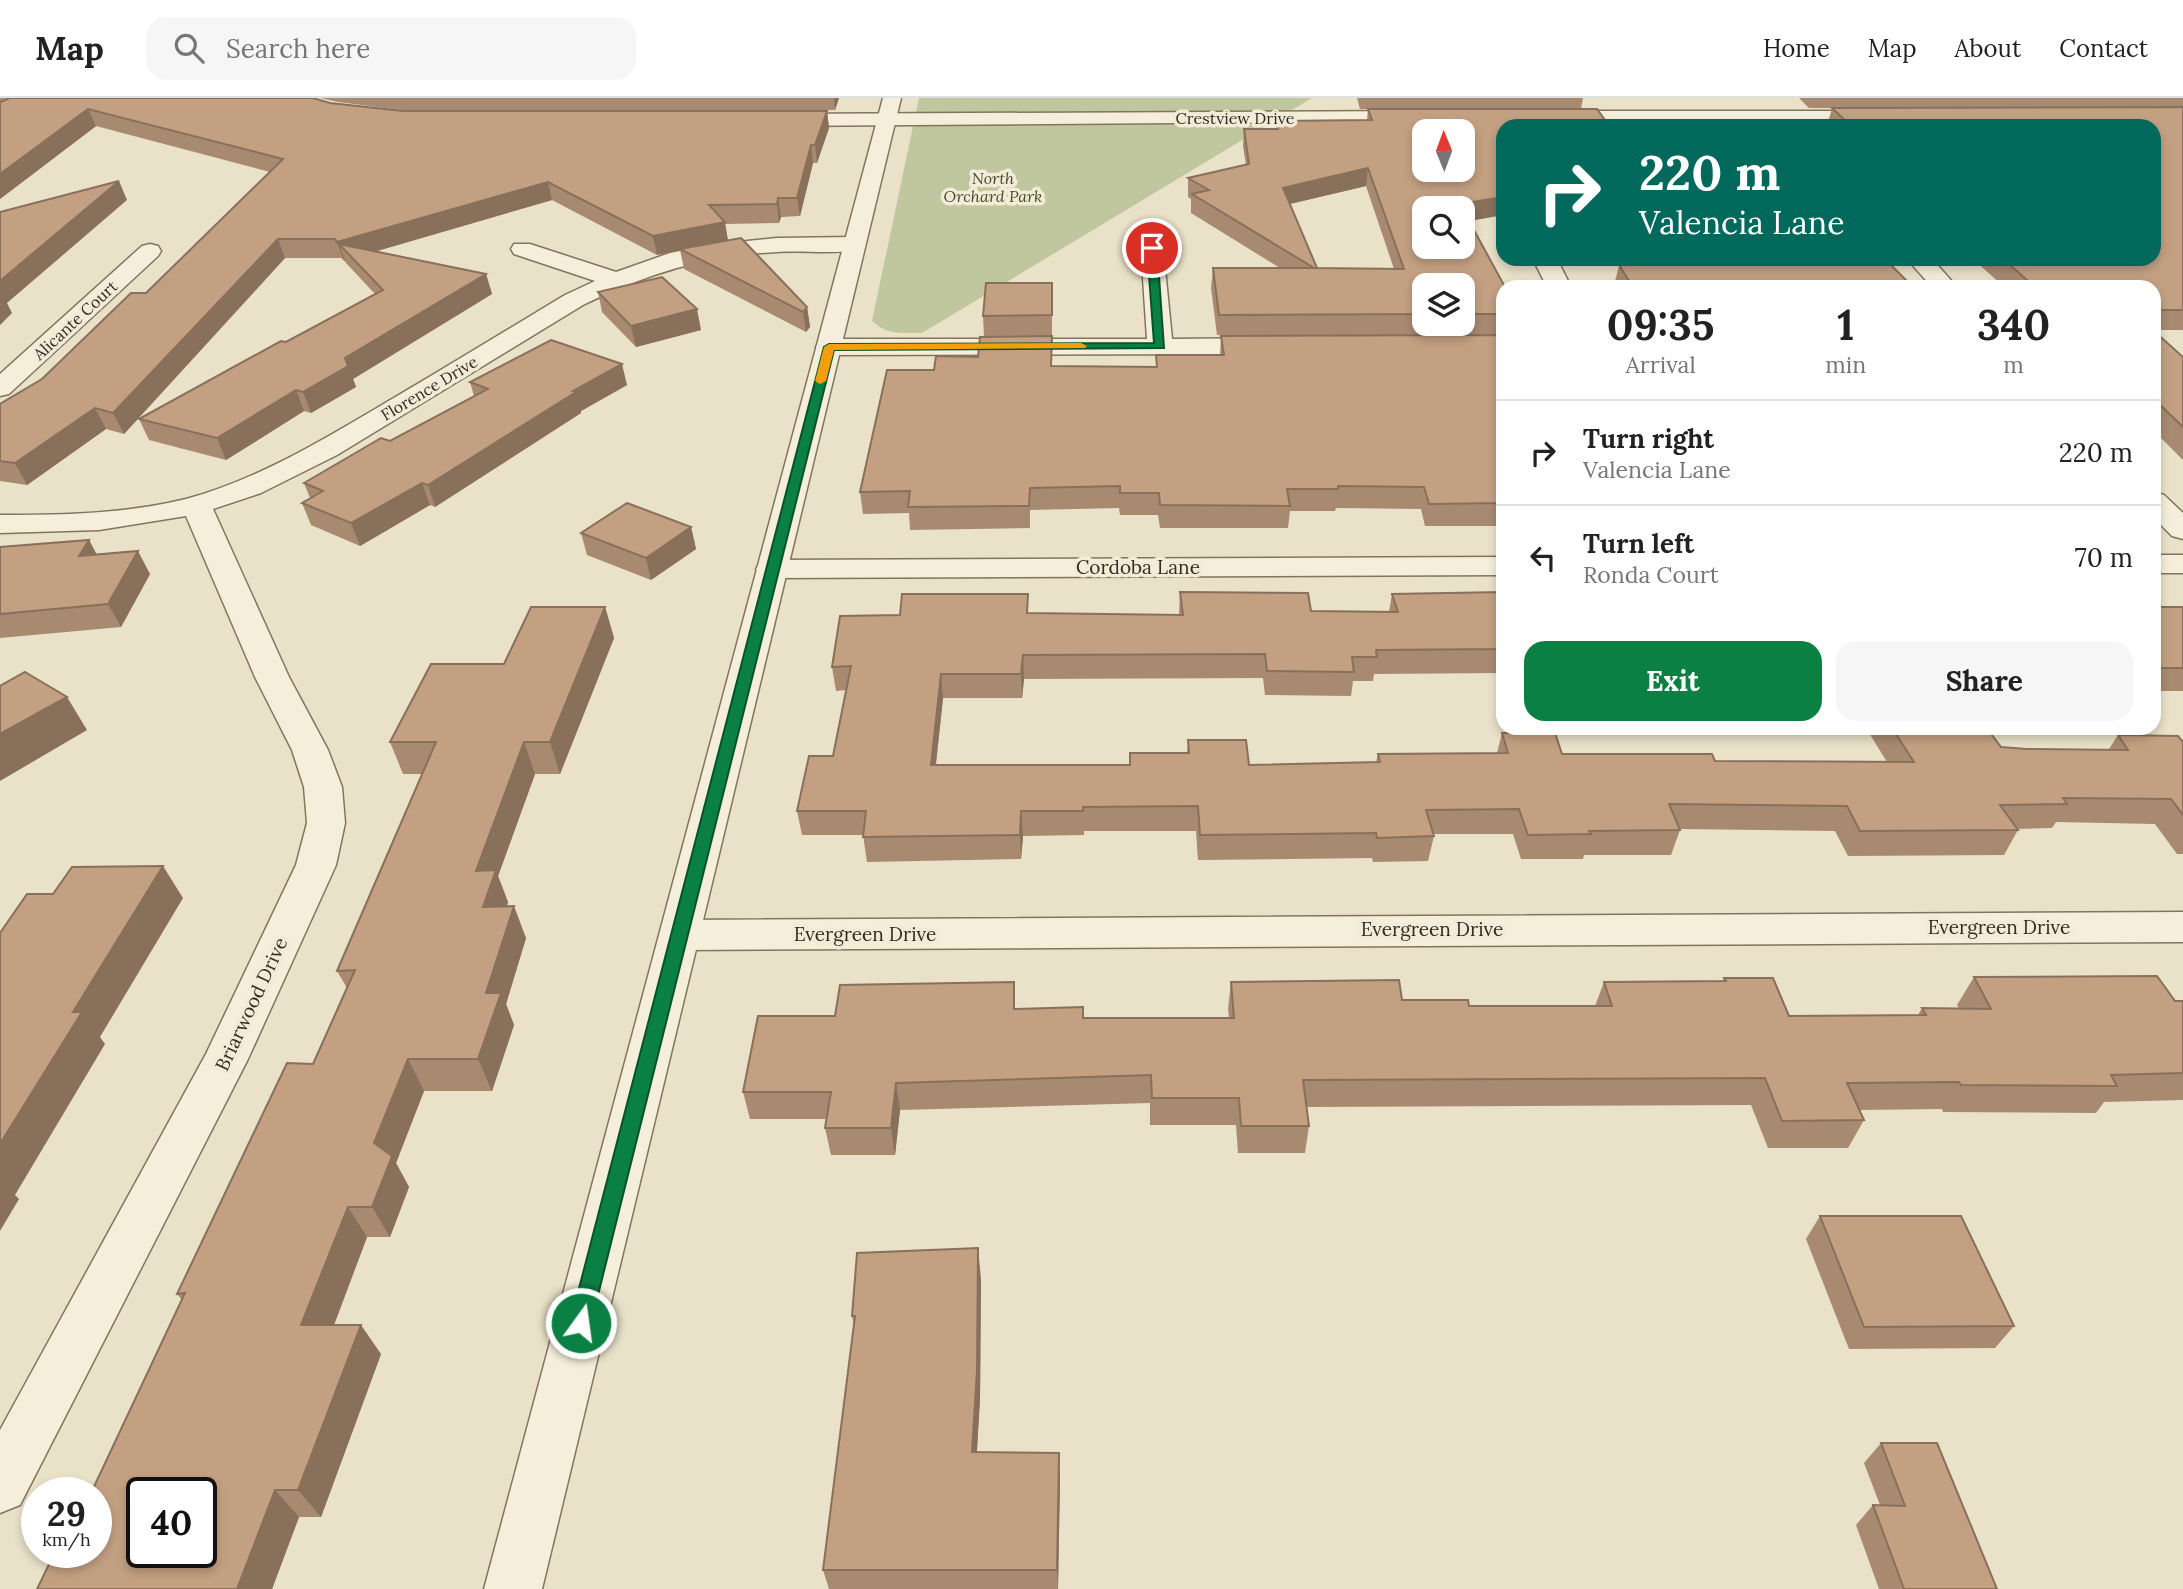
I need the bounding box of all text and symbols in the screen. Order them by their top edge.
search box [146,17,636,80]
text: Map [35,27,104,69]
icon: search [170,29,208,67]
text: Search here [226,32,370,65]
text: Home [1763,33,1830,64]
text: Map [1868,33,1917,64]
text: About [1955,33,2021,64]
text: Contact [2059,33,2148,64]
street label: Crestview Drive [1176,108,1295,128]
north arrow [1412,119,1475,182]
map controls [1412,119,1475,336]
text: 220 m [1639,141,1780,203]
icon: right [1524,147,1615,238]
park label: North Orchard Park [944,168,1042,206]
button: search [1412,196,1475,259]
text: Valencia Lane [1639,202,1845,243]
pin [1122,218,1182,278]
icon: arrive [1133,229,1171,267]
button: layers [1412,273,1475,336]
street label: Alicante Court [28,275,122,365]
text: 09:35 [1607,298,1714,352]
text: 1 [1837,298,1854,352]
text: 340 [1977,298,2050,352]
text: Arrival [1625,350,1696,379]
text: min [1825,350,1866,379]
text: m [2003,350,2024,379]
street label: Florence Drive [377,351,481,425]
text: Turn right [1583,422,1714,455]
icon: right [1524,434,1562,472]
text: 220 m [2059,436,2133,469]
text: Valencia Lane [1583,455,1731,484]
text: Turn left [1583,527,1694,560]
icon: left [1524,539,1562,577]
text: 70 m [2075,541,2133,574]
street label: Cordoba Lane [1076,555,1200,579]
text: Ronda Court [1583,560,1719,589]
button: Exit [1524,641,1822,721]
button: Share [1836,641,2133,721]
street label: Evergreen Drive [1928,915,2070,939]
street label: Evergreen Drive [1361,917,1503,941]
street label: Evergreen Drive [794,922,936,946]
street label: Briarwood Drive [210,933,292,1075]
position arrow [544,1286,618,1360]
speed limit sign: 40 [126,1477,217,1568]
text: 29 [47,1491,86,1536]
text: km/h [42,1528,91,1551]

